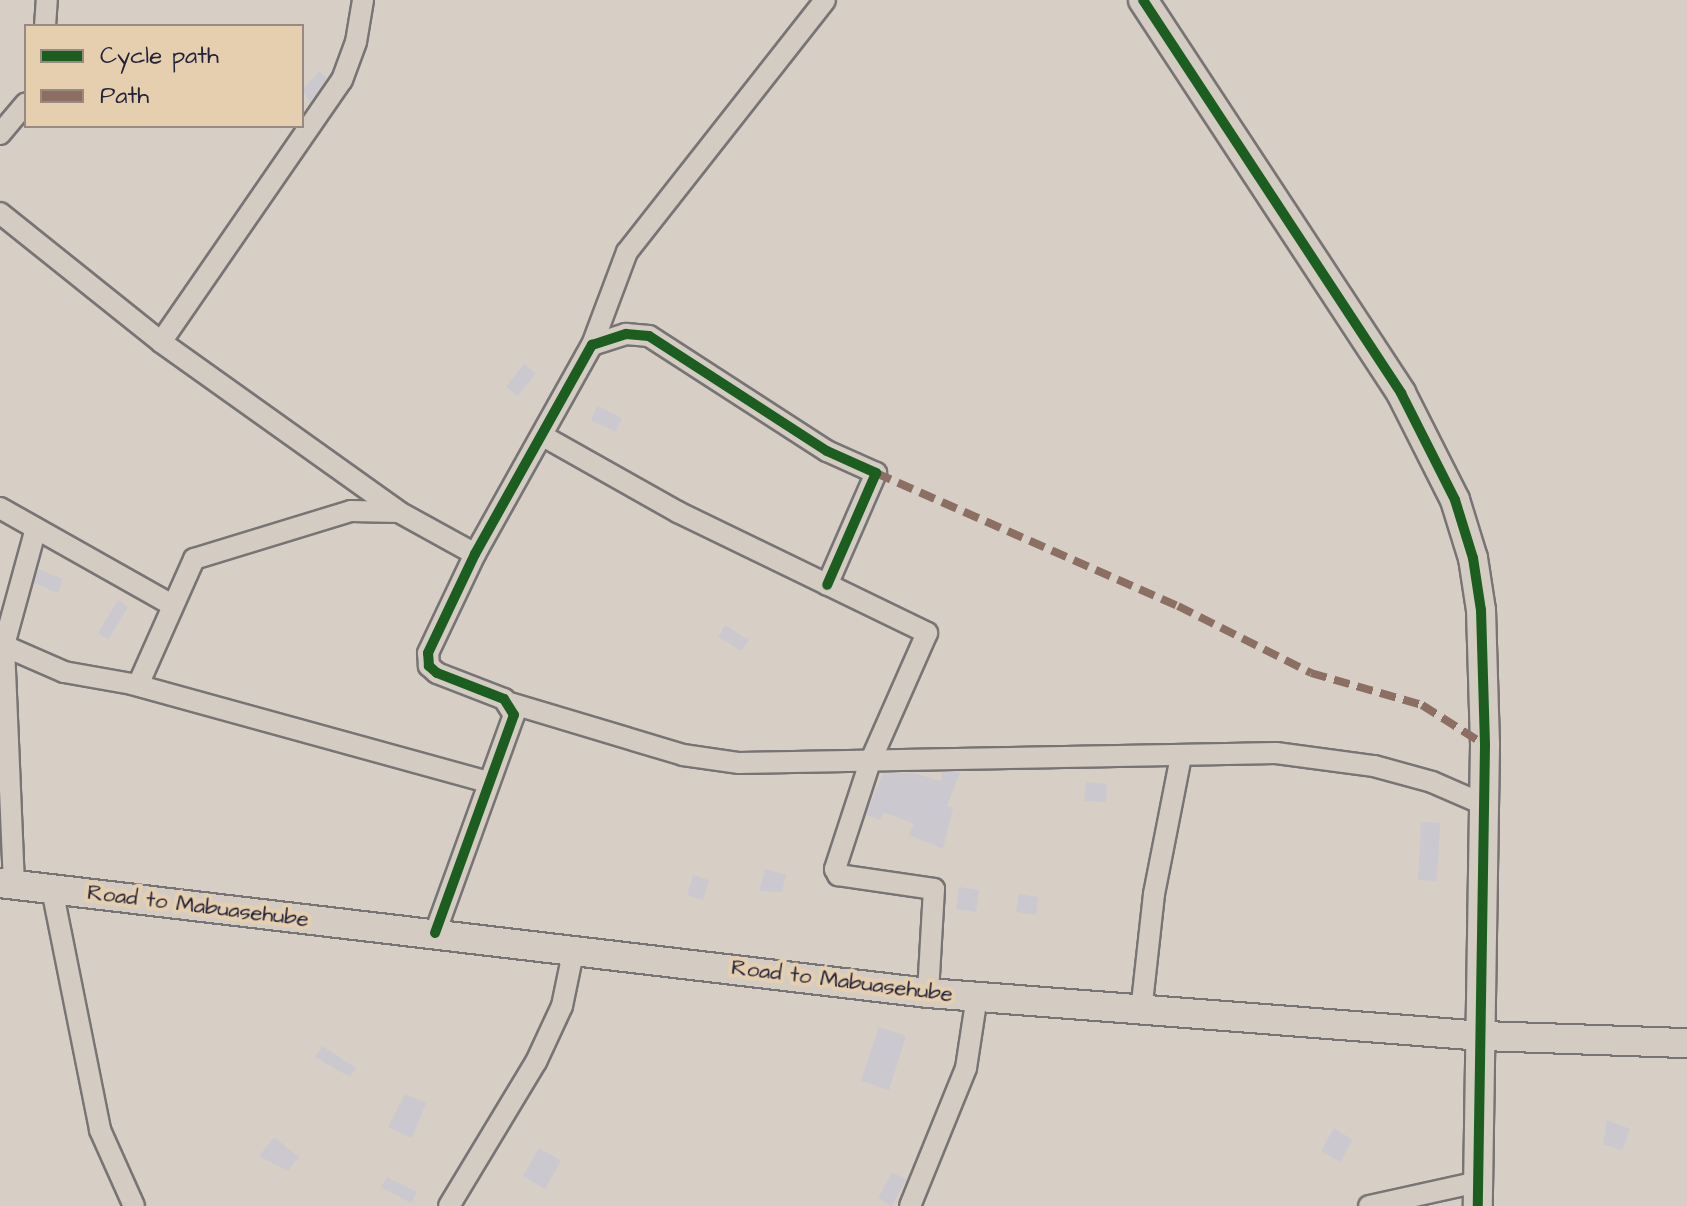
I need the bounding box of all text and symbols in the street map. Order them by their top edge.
legend [24,24,304,128]
text: Cycle path [100,39,219,73]
text: Path [100,79,149,113]
street label: Road to Mabuasehube [86,879,310,933]
street label: Road to Mabuasehube [730,954,954,1008]

